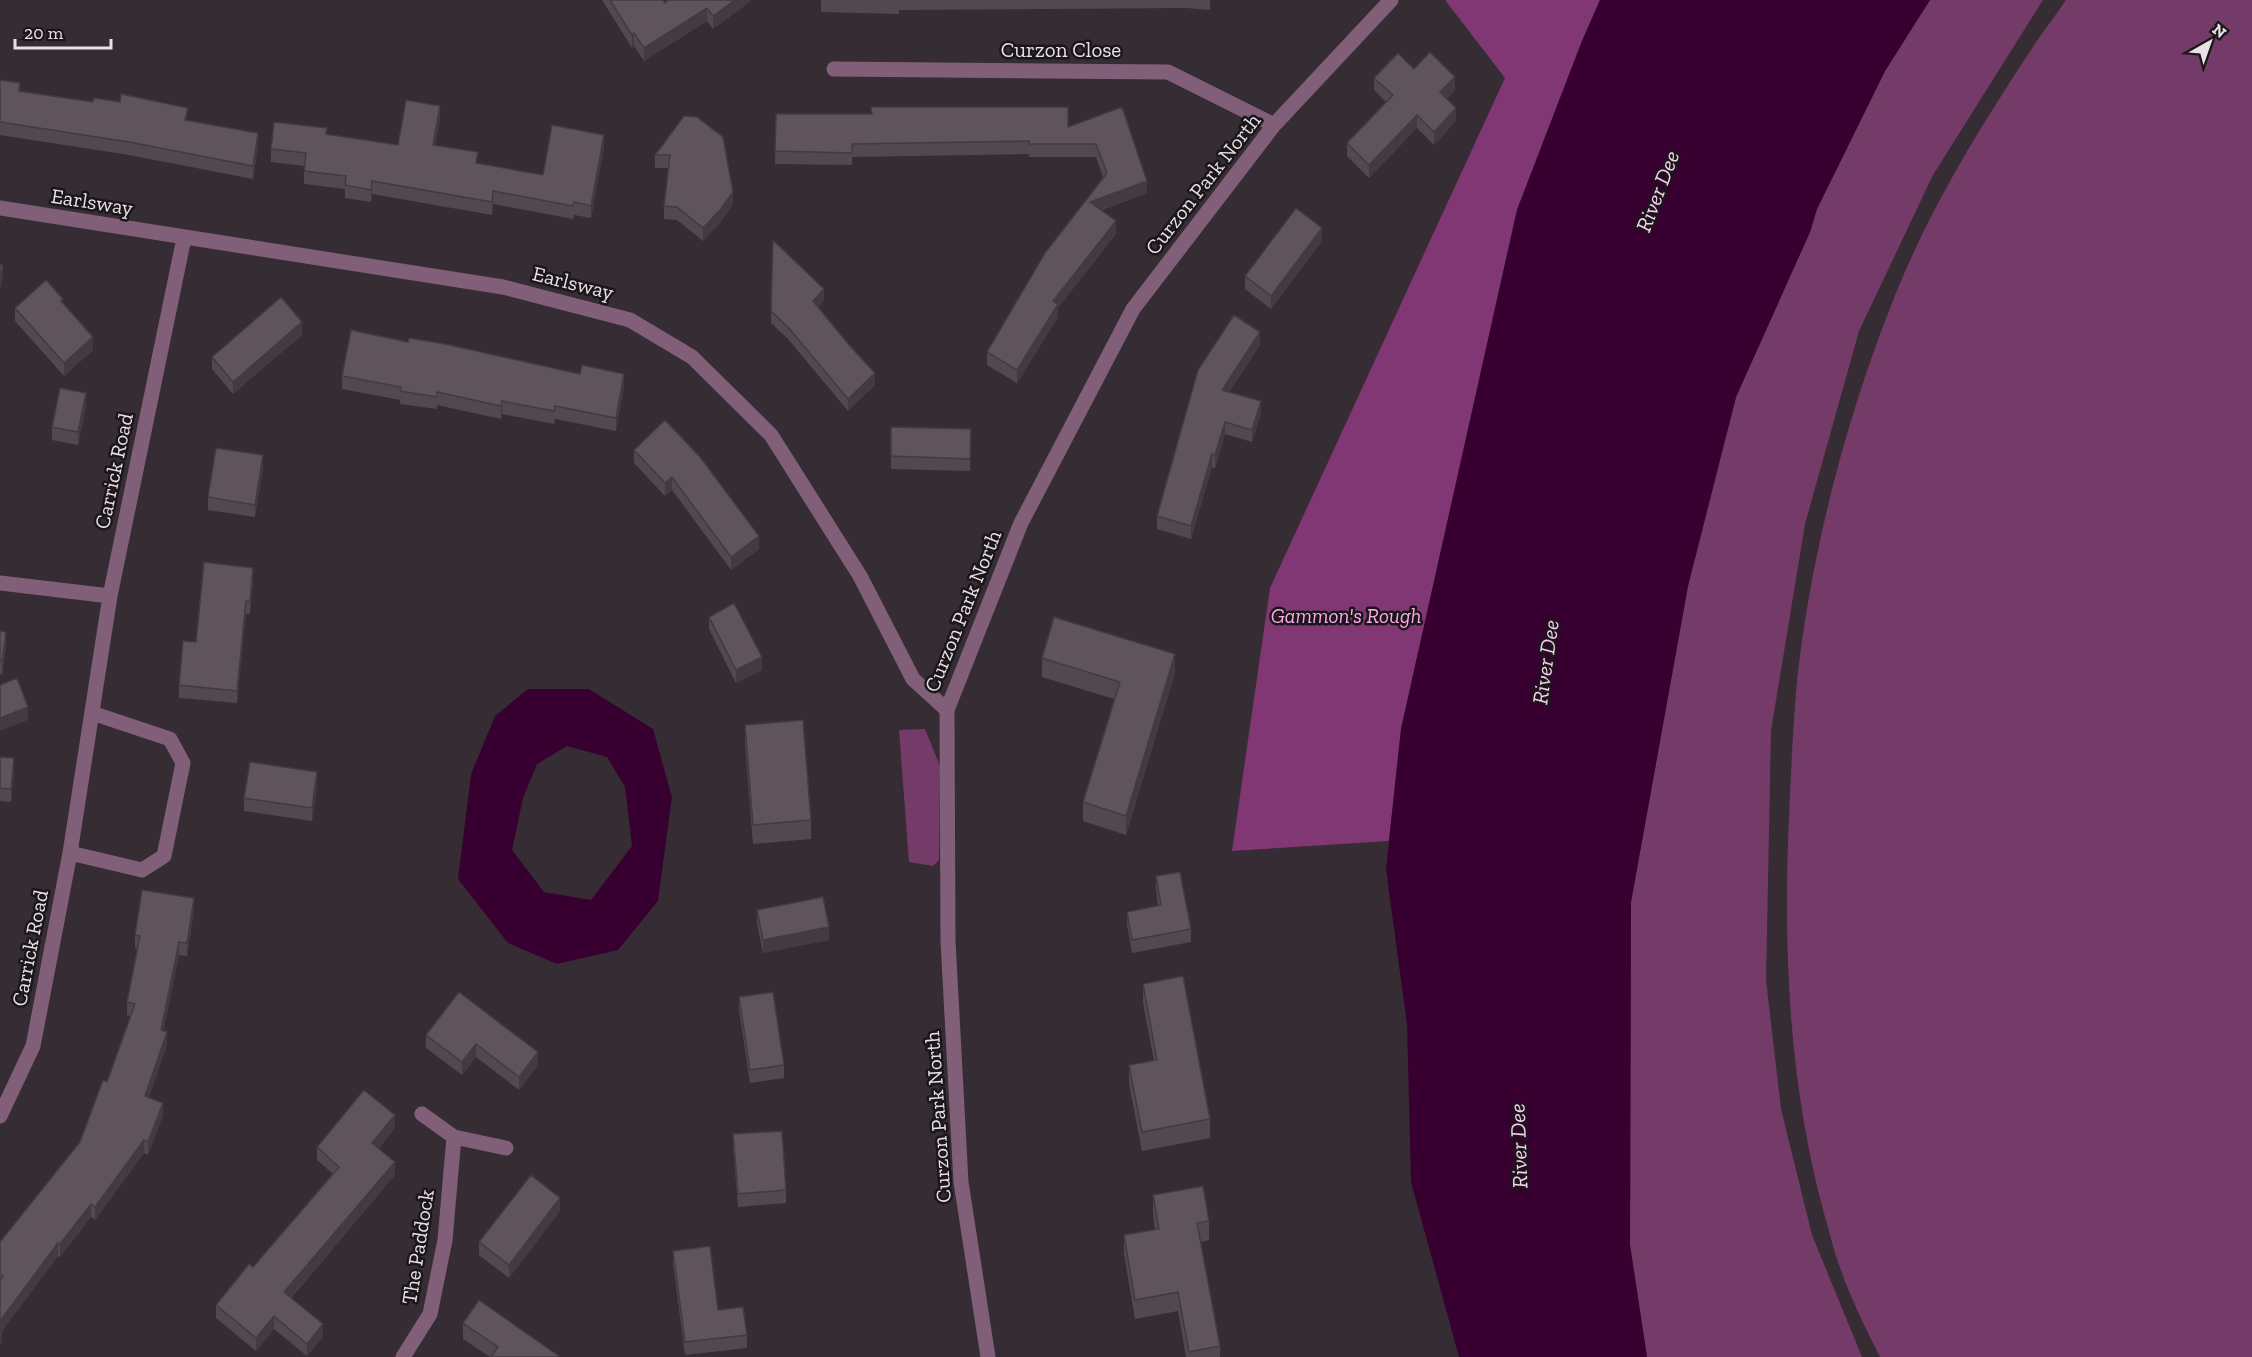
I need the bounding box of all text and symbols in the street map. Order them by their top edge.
scale bar [15,12,111,50]
north arrow [2180,12,2240,72]
text: N [2209,20,2230,42]
text: 20 m [24,22,64,44]
street label: Curzon Close [1001,37,1121,62]
street label: Curzon Park North [1140,108,1266,259]
water label: River Dee [1630,147,1685,236]
street label: Earlsway [49,183,135,220]
street label: Earlsway [530,260,616,305]
street label: Carrick Road [89,410,138,531]
street label: Curzon Park North [919,526,1006,695]
park label: Gammon's Rough [1271,603,1421,628]
water label: River Dee [1526,618,1565,706]
street label: Carrick Road [6,887,53,1008]
street label: Curzon Park North [919,1030,956,1204]
water label: River Dee [1504,1103,1533,1189]
street label: The Paddock [396,1188,439,1306]

